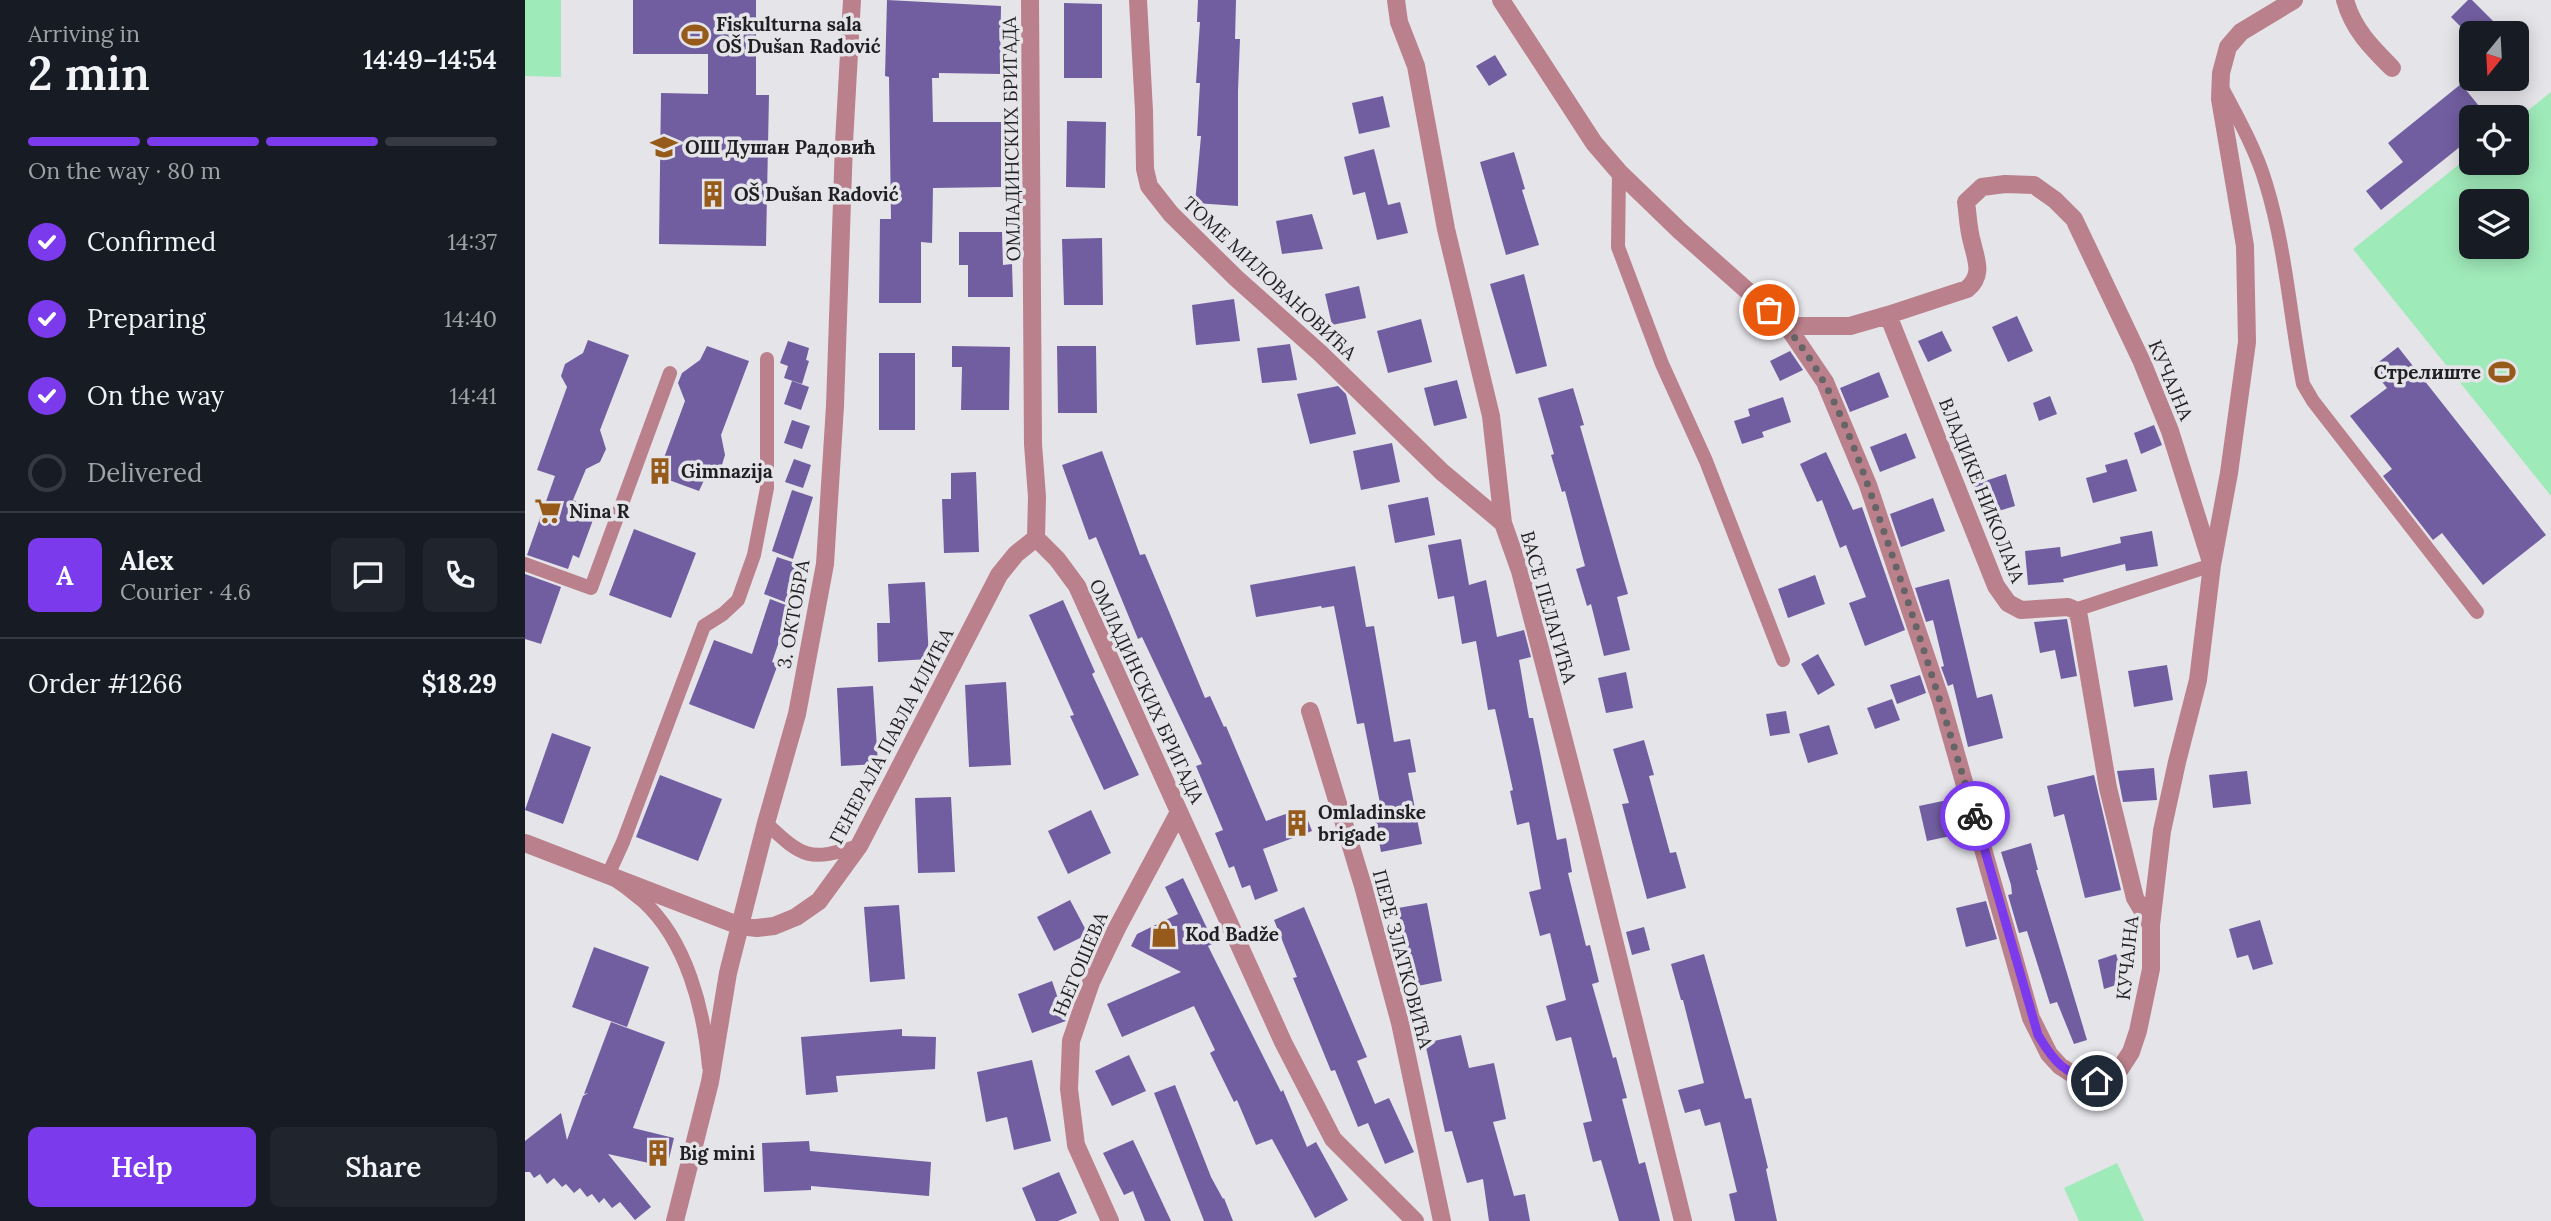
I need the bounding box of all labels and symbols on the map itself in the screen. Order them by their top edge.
place label: Fiskulturna sala OŠ Dušan Radović [716,12,881,58]
street label: ОМЛАДИНСКИХ БРИГАДА [997,15,1025,262]
sports icon: Fiskulturna sala OŠ Dušan Radović [680,20,710,50]
north arrow [2459,21,2529,91]
school or university icon: ОШ Душан Радовић [649,132,679,162]
place label: ОШ Душан Радовић [685,135,876,159]
building icon: OŠ Dušan Radović [698,179,728,209]
place label: OŠ Dušan Radović [734,182,899,206]
street label: ТОМЕ МИЛОВАНОВИЋА [1178,191,1363,366]
pin [1739,280,1799,340]
street label: КУЧАЈНА [2143,336,2199,425]
sports icon: Стрелиште [2487,357,2517,387]
place label: Стрелиште [2374,360,2481,384]
street label: ВЛАДИКЕ НИКОЛАЈА [1934,394,2030,587]
building icon: Gimnazija [645,456,675,486]
place label: Gimnazija [681,459,773,483]
supermarket icon: Nina R [533,496,563,526]
place label: Nina R [569,499,630,523]
street label: ВАСЕ ПЕЛАГИЋА [1516,528,1583,687]
street label: 3. ОКТОБРА [772,557,815,670]
street label: ОМЛАДИНСКИХ БРИГАДА [1084,575,1210,808]
street label: ГЕНЕРАЛА ПАВЛА ИЛИЋА [824,623,959,848]
courier [1940,781,2010,851]
place label: Omladinske brigade [1317,800,1426,846]
building icon: Omladinske brigade [1282,808,1312,838]
street label: ПЕРЕ ЗЛАТКОВИЋА [1368,867,1439,1052]
street label: ЊЕГОШЕВА [1047,907,1113,1020]
street label: КУЧАЈНА [2111,914,2143,1001]
shop icon: Kod Badže [1149,919,1179,949]
place label: Kod Badže [1185,922,1279,946]
pin [2067,1051,2127,1111]
building icon: Big mini [643,1138,673,1168]
place label: Big mini [679,1141,755,1165]

